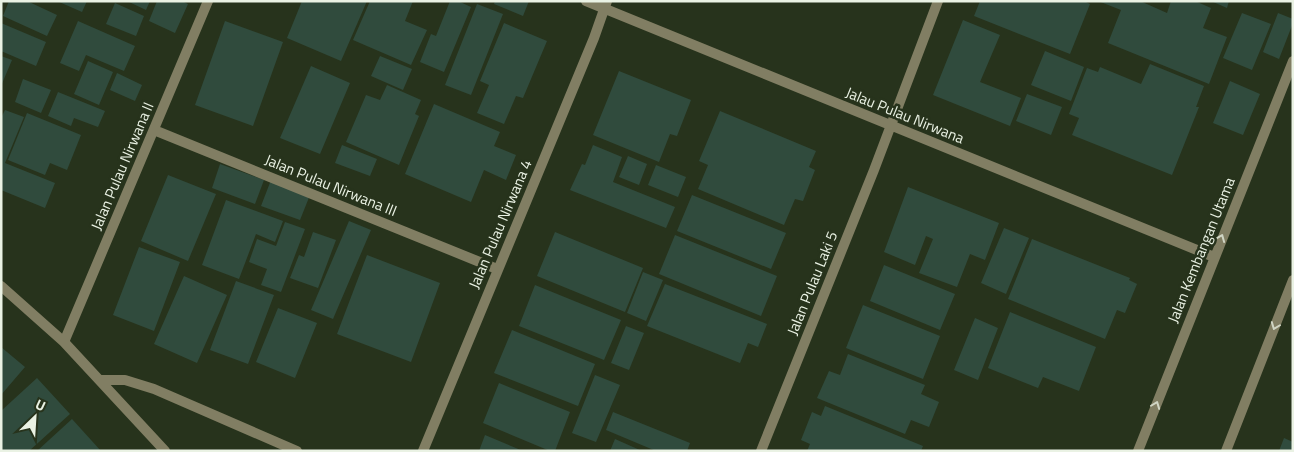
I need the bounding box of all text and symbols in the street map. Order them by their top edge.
street label: Jalau Pulau Nirwana [842,81,968,149]
street label: Jalan Pulau Nirwana II [85,98,159,234]
street label: Jalan Pulau Nirwana III [261,148,401,222]
street label: Jalan Pulau Nirwana 4 [462,156,538,292]
street label: Jalan Kembangan Utama [1161,173,1241,326]
street label: Jalan Pulau Laki 5 [781,228,843,338]
one-way arrow [1215,234,1226,243]
one-way arrow [1271,321,1281,330]
north arrow [10,392,60,442]
text: U [32,393,49,416]
one-way arrow [1150,401,1160,410]

